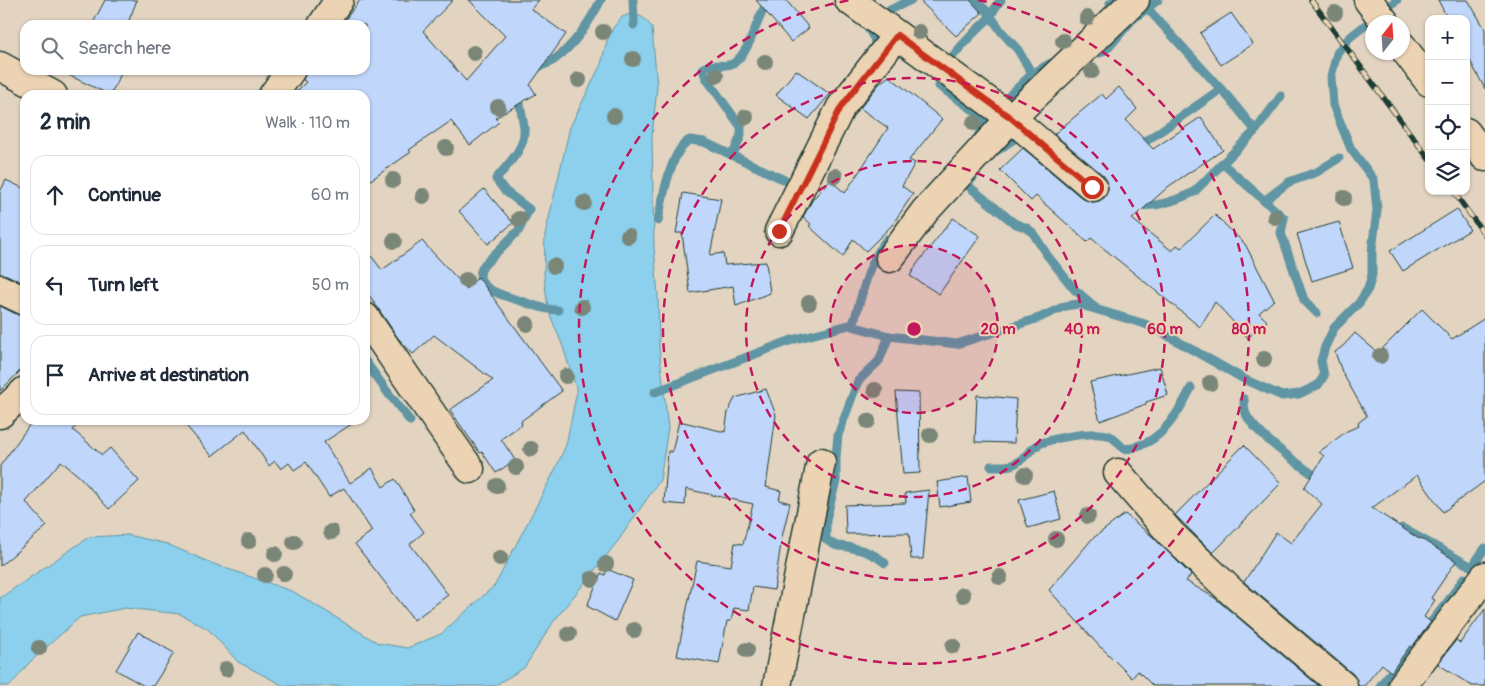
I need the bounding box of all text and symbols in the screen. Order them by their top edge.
north arrow [1365,15,1410,60]
map controls [1425,15,1470,195]
button: + [1425,15,1470,60]
search box [20,20,370,75]
icon: search [38,34,66,62]
text: Search here [78,36,171,60]
button: − [1425,60,1470,105]
button: locate [1425,105,1470,150]
text: 2 min [40,109,90,136]
text: Walk · 110 m [265,113,350,133]
button: layers [1425,150,1470,195]
route start [1081,176,1104,199]
icon: ahead [41,181,69,209]
text: Continue [88,183,161,207]
text: 60 m [311,185,349,205]
route end [768,220,791,243]
icon: left [41,271,69,299]
text: Turn left [88,273,158,297]
text: 50 m [312,275,349,295]
centre of rings [905,320,923,338]
text: 20 m [980,320,1016,339]
text: 40 m [1064,320,1100,339]
text: 60 m [1147,320,1183,339]
text: 80 m [1232,320,1266,339]
icon: arrive [41,361,69,389]
text: Arrive at destination [88,363,249,387]

